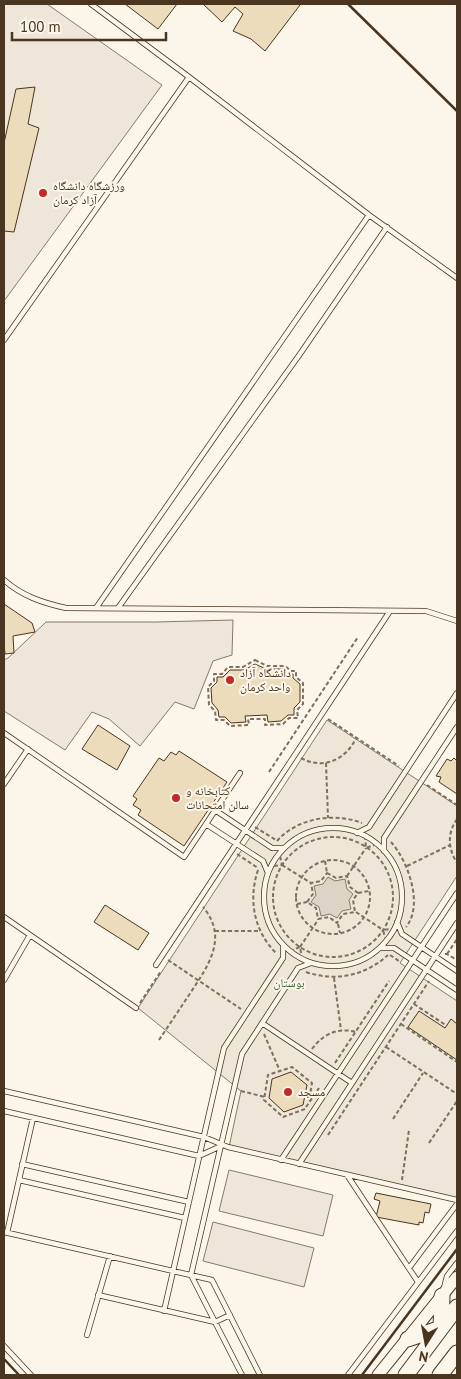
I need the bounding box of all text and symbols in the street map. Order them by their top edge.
scale bar [12,10,166,42]
text: 100 m [20,17,61,36]
place label: ورزشگاه دانشگاه آزاد کرمان [53,178,125,207]
marker: ورزشگاه دانشگاه آزاد کرمان [37,187,49,199]
place label: دانشگاه آزاد واحد کرمان [240,665,291,694]
marker: دانشگاه آزاد واحد کرمان [224,674,236,686]
place label: کتابخانه و سالن امتحانات [186,783,249,812]
marker: کتابخانه و سالن امتحانات [170,792,182,804]
park label: بوستان [273,975,305,990]
place label: مسجد [298,1084,325,1099]
marker: مسجد [282,1086,294,1098]
north arrow [401,1319,451,1369]
text: N [417,1347,430,1366]

